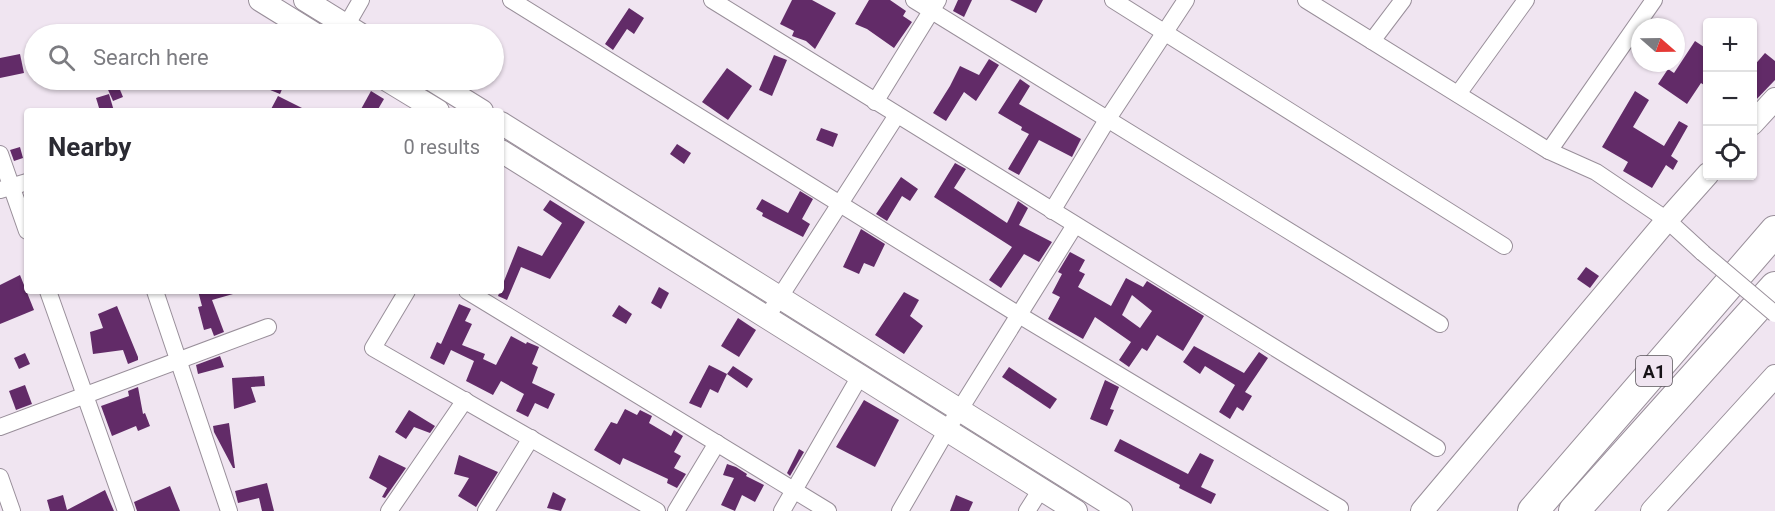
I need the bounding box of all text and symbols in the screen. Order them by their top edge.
north arrow [1631,18,1685,72]
map controls [1703,18,1757,180]
button: + [1703,18,1757,72]
search box [24,24,504,90]
icon: search [45,41,78,74]
text: Search here [93,45,209,70]
button: − [1703,72,1757,126]
button: locate [1703,126,1757,180]
text: Nearby [48,132,131,162]
text: 0 results [404,135,480,159]
road number: A1 [1636,356,1672,386]

